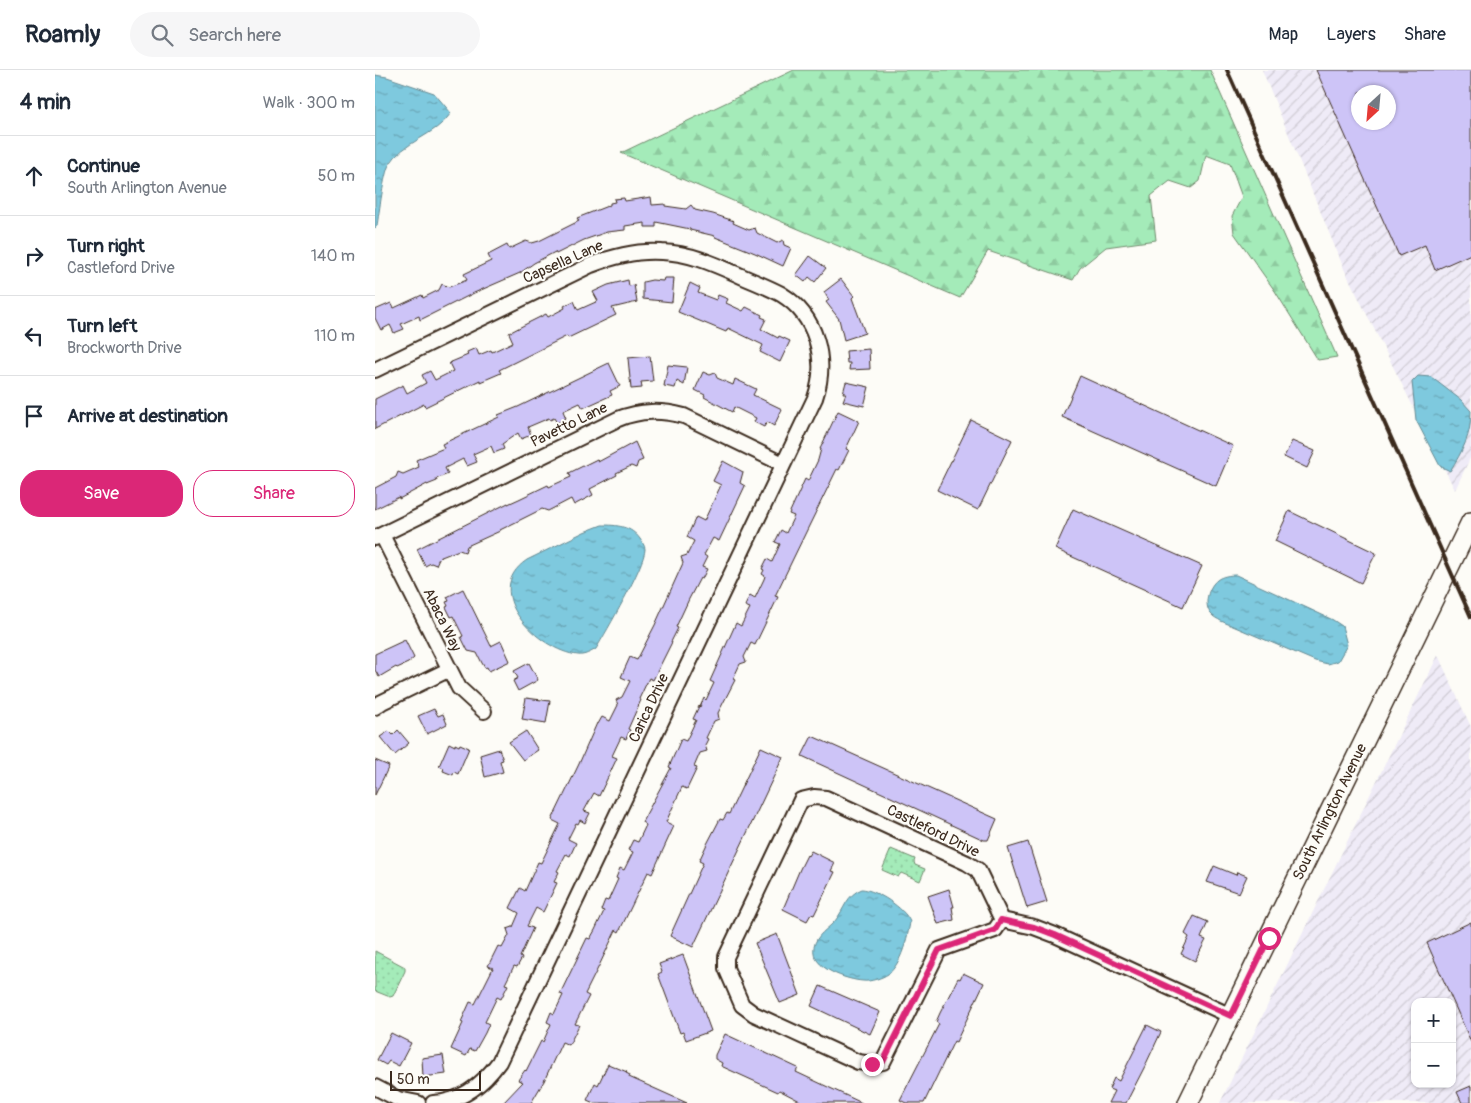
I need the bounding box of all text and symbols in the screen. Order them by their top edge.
search box [130,12,480,57]
text: Roamly [25,20,100,49]
icon: search [148,21,176,49]
text: Search here [188,23,281,47]
text: Map [1269,23,1298,46]
text: Layers [1326,23,1376,46]
text: Share [1404,23,1446,46]
north arrow [1351,85,1396,130]
text: 4 min [20,89,71,116]
text: Walk · 300 m [263,93,355,113]
text: Continue [67,154,140,178]
icon: ahead [20,162,48,190]
text: 50 m [318,166,355,186]
text: South Arlington Avenue [67,178,227,198]
text: Turn right [67,234,145,258]
street label: Capsella Lane [520,236,607,288]
icon: right [20,242,48,270]
text: 140 m [311,246,355,266]
text: Castleford Drive [67,258,175,278]
text: Turn left [67,314,137,338]
icon: left [20,322,48,350]
text: 110 m [314,326,355,346]
text: Brockworth Drive [67,338,182,358]
street label: Pavetto Lane [528,398,611,452]
icon: arrive [20,402,48,430]
text: Arrive at destination [67,404,228,428]
button: Save [20,470,183,517]
button: Share [193,470,355,517]
street label: Abaca Way [419,585,466,655]
street label: Carica Drive [625,670,674,746]
street label: South Arlington Avenue [1289,740,1372,883]
street label: Castleford Drive [883,800,983,862]
route start [1258,927,1281,950]
map controls [1411,998,1456,1088]
button: + [1411,998,1456,1043]
button: − [1411,1043,1456,1088]
route end [861,1053,884,1076]
scale bar [390,1068,481,1091]
text: 50 m [397,1071,430,1088]

